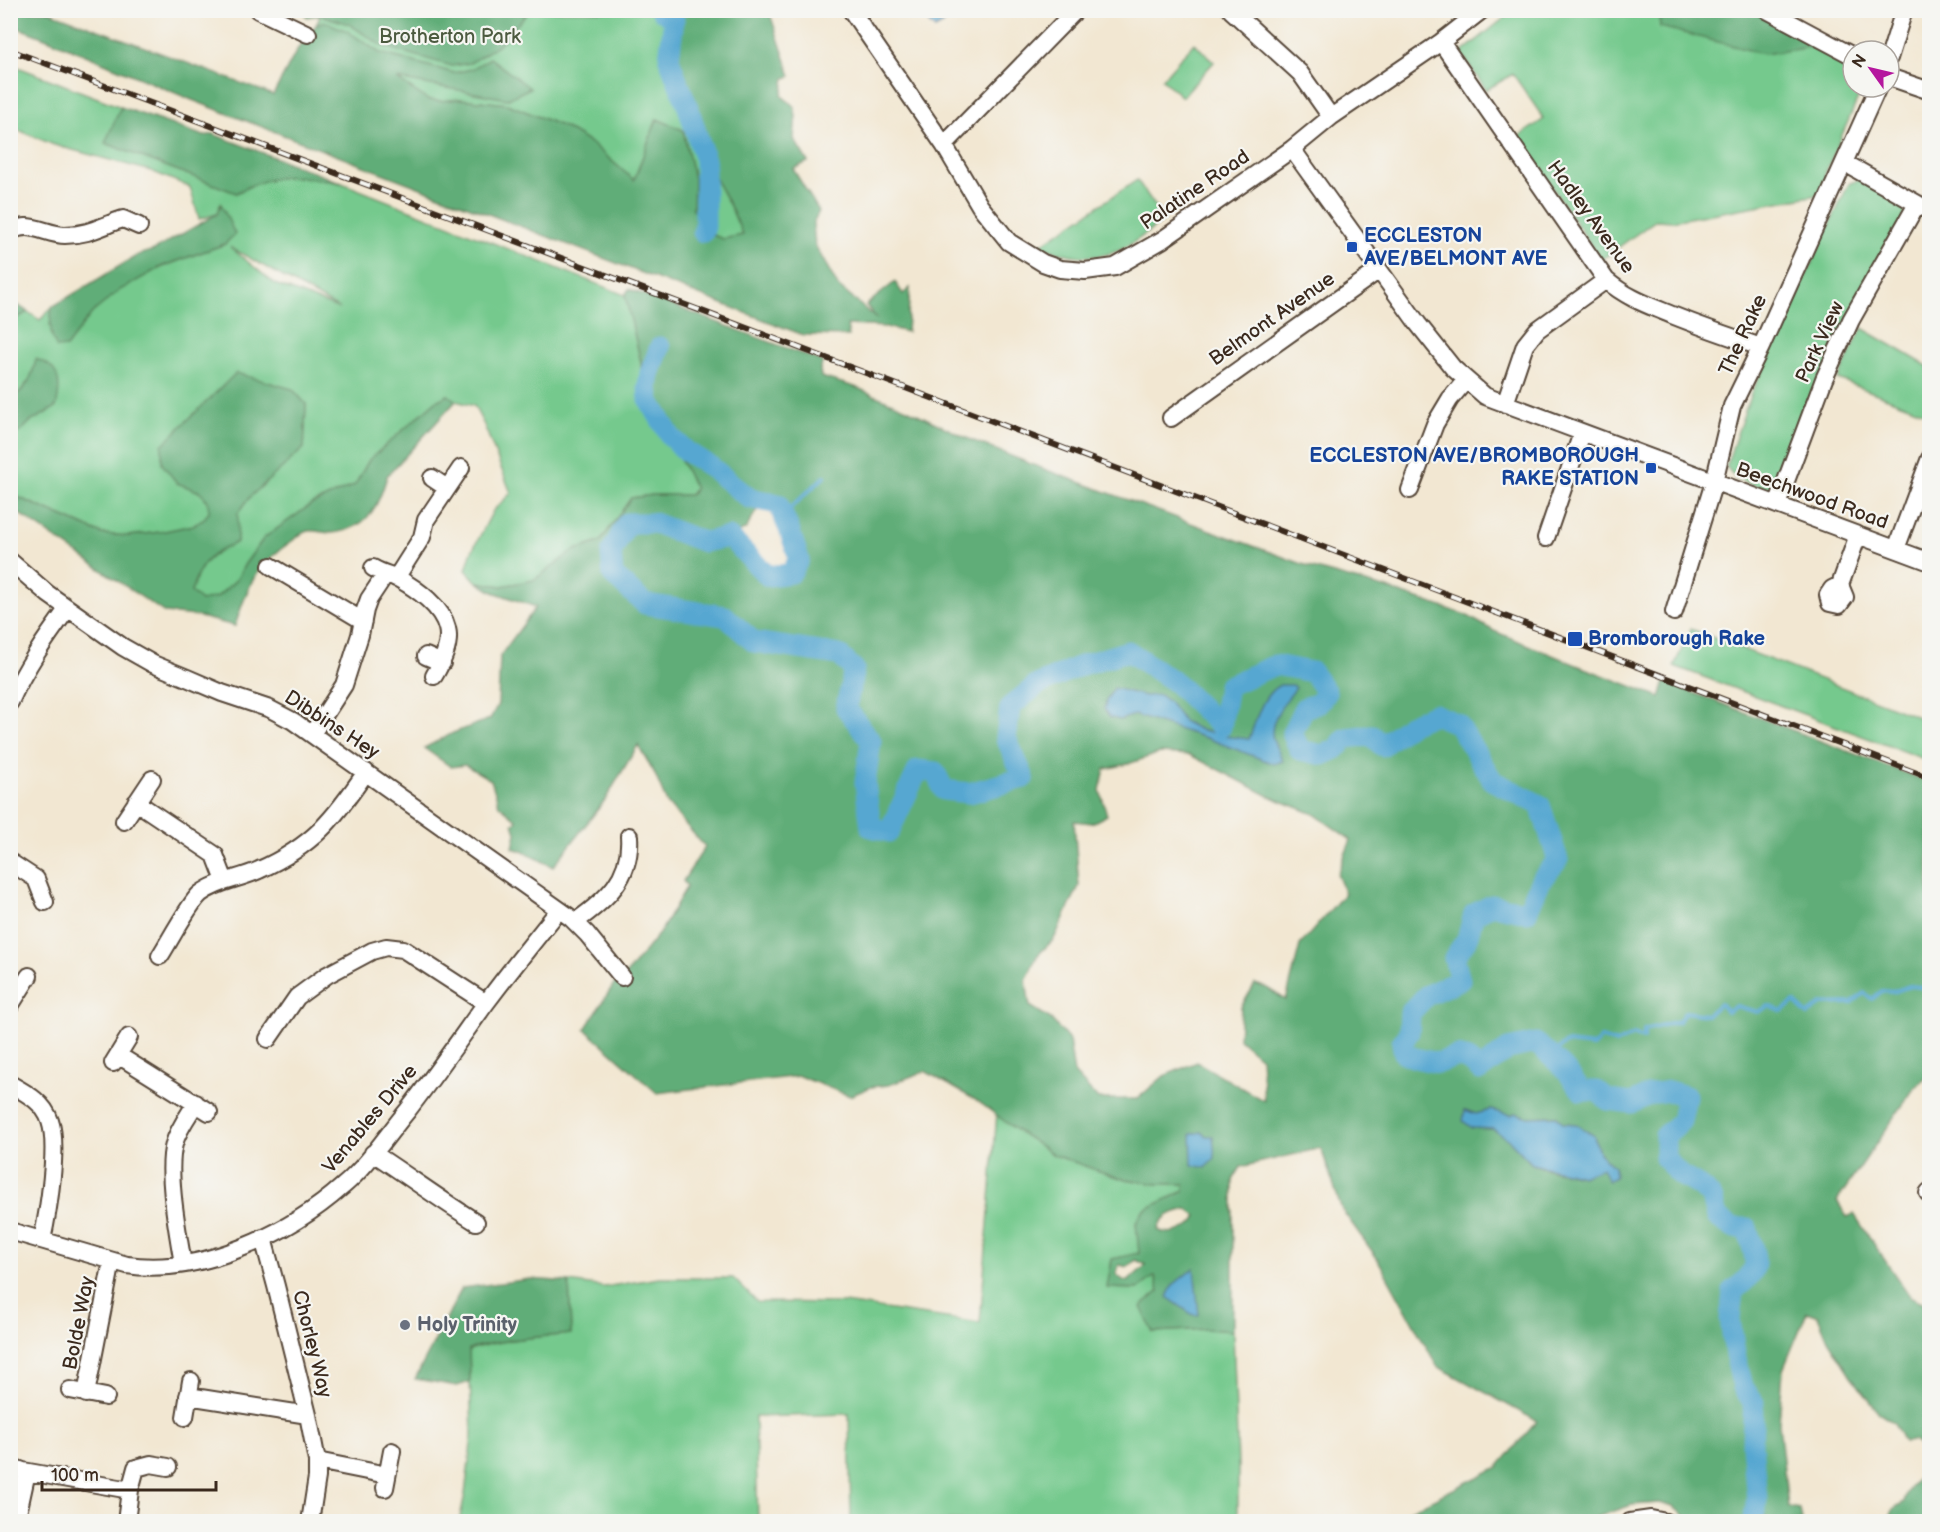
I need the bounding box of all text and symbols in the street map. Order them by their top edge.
park label: Brotherton Park [379,25,521,49]
north arrow [1841,39,1901,99]
text: N [1849,51,1871,72]
street label: Palatine Road [1136,145,1254,235]
street label: Hadley Avenue [1542,156,1640,278]
place label: ECCLESTON AVE/BELMONT AVE [1363,224,1548,271]
marker: ECCLESTON AVE/BELMONT AVE [1345,240,1359,254]
street label: Belmont Avenue [1205,267,1340,371]
street label: The Rake [1714,291,1772,379]
street label: Park View [1791,297,1850,387]
place label: ECCLESTON AVE/BROMBOROUGH RAKE STATION [1309,444,1639,491]
street label: Beechwood Road [1733,457,1891,535]
marker: ECCLESTON AVE/BROMBOROUGH RAKE STATION [1644,461,1658,475]
place label: Bromborough Rake [1588,627,1765,651]
marker: Bromborough Rake [1566,630,1584,648]
street label: Dibbins Hey [280,685,384,765]
street label: Venables Drive [317,1059,423,1178]
street label: Bolde Way [58,1274,100,1372]
street label: Chorley Way [287,1288,337,1400]
place label: Holy Trinity [417,1313,518,1337]
marker: Holy Trinity [398,1318,412,1332]
scale bar [42,1454,216,1492]
text: 100 m [51,1465,99,1486]

